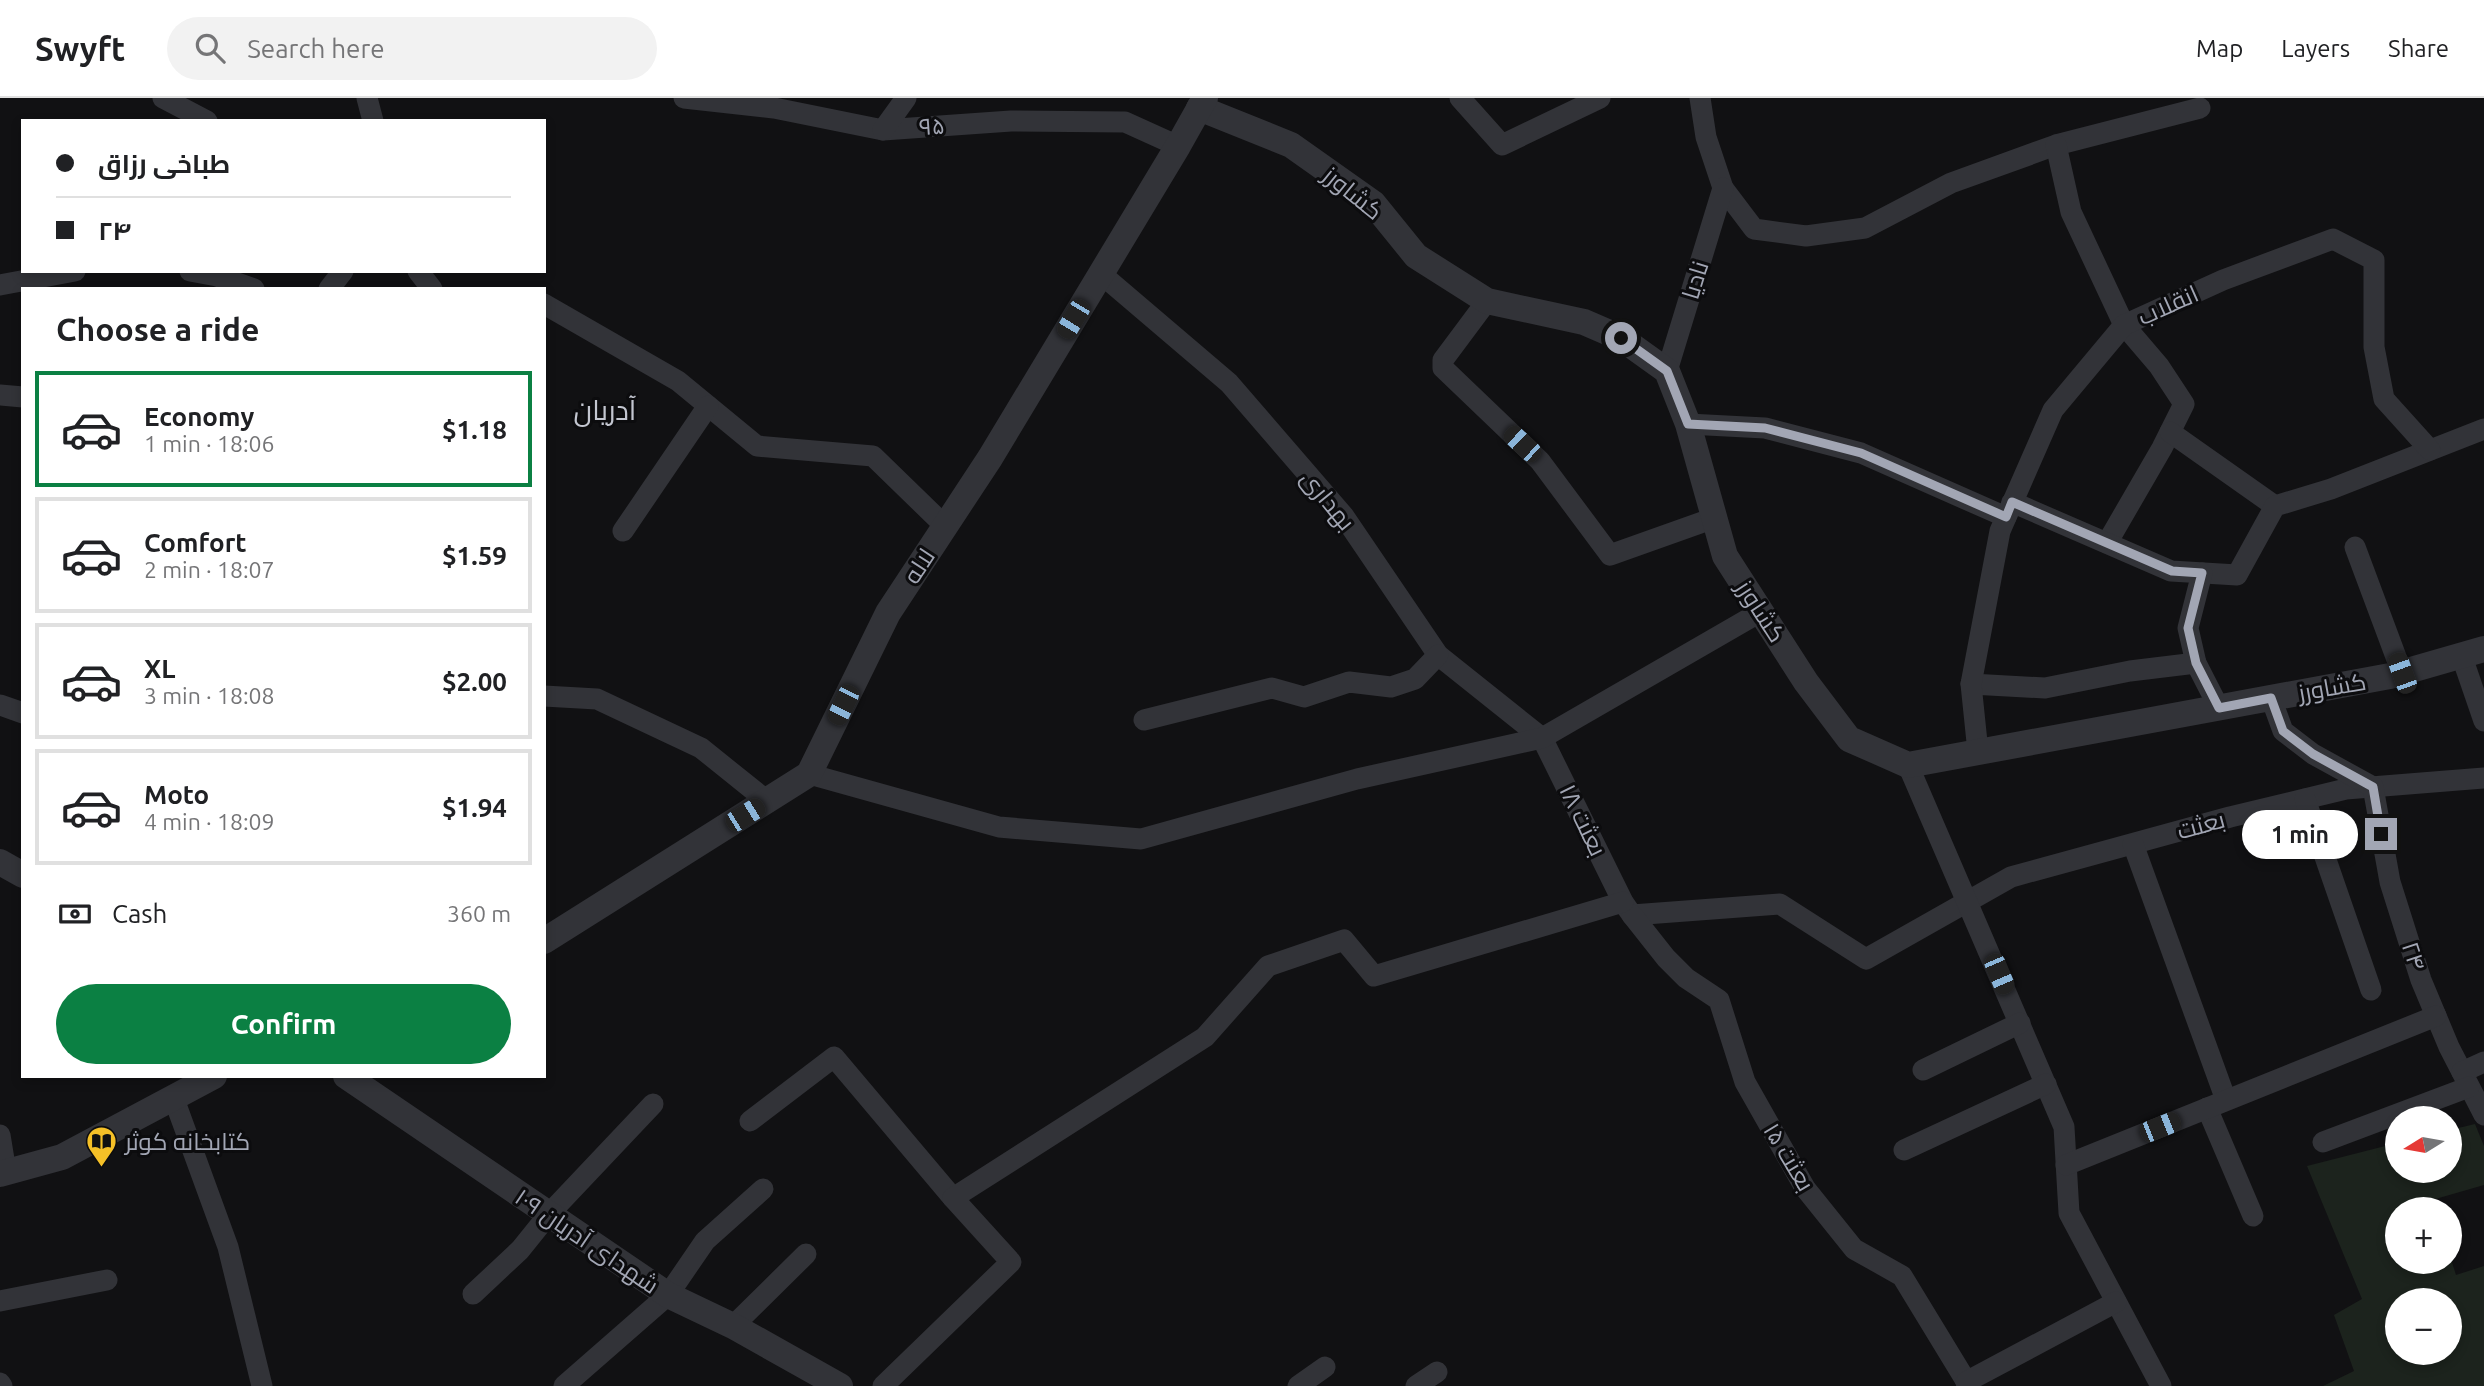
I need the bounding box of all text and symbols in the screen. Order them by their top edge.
search box [167,17,657,80]
icon: search [191,29,229,67]
text: Swyft [35,30,125,67]
text: Search here [247,34,385,63]
text: Map [2196,35,2243,62]
text: Layers [2281,35,2350,62]
text: Share [2388,35,2449,62]
street label: ۹۵ [918,112,946,140]
text: طباخی رزاق [98,149,230,178]
street label: کشاورز [1316,160,1388,225]
text: ۲۴ [98,216,131,245]
street label: نادیا [1676,258,1714,302]
street label: انقلاب [2134,280,2202,330]
car [1054,296,1093,342]
text: Choose a ride [56,311,259,347]
route start [1605,322,1637,354]
district label: آدریان [574,394,637,427]
icon: car [60,398,123,461]
text: Economy [144,402,254,431]
text: $1.18 [442,415,507,444]
car [1500,422,1545,466]
text: 1 min · 18:06 [144,431,275,456]
street label: بهداری [1295,465,1360,536]
icon: car [60,524,123,587]
text: Comfort [144,528,247,557]
text: $1.59 [442,541,507,570]
street label: لاله [898,544,940,588]
text: 2 min · 18:07 [144,557,275,582]
street label: کشاورز [1730,573,1791,647]
icon: car [60,650,123,713]
car [2385,650,2420,696]
text: XL [144,654,175,683]
text: $2.00 [442,667,507,696]
street label: کشاورز [2294,668,2368,707]
car [825,682,862,728]
text: 3 min · 18:08 [144,683,275,708]
icon: car [60,776,123,839]
text: Moto [144,780,209,809]
street label: بعثت ۱۸ [1554,780,1612,860]
text: $1.94 [442,793,507,822]
car [722,795,769,835]
street label: بعثت [2174,806,2228,844]
text: 4 min · 18:09 [144,809,275,834]
callout: 1 min [2241,810,2356,858]
route end [2365,818,2397,850]
text: 1 min [2271,822,2329,847]
icon: cash [56,895,94,933]
text: Cash [112,899,167,928]
text: 360 m [447,901,511,926]
street label: ۲۴ [2397,938,2431,974]
car [1982,951,2017,997]
button: Confirm [56,984,511,1064]
north arrow [2385,1106,2462,1183]
map controls [2385,1106,2462,1365]
car [2137,1109,2184,1145]
street label: بعثت ۱۵ [1758,1118,1820,1196]
library icon: کتابخانه کوثر [85,1124,119,1168]
place label: کتابخانه کوثر [123,1128,250,1155]
street label: شهدای آدریان ۱۰۹ [510,1183,664,1300]
button: + [2385,1197,2462,1274]
button: − [2385,1288,2462,1365]

